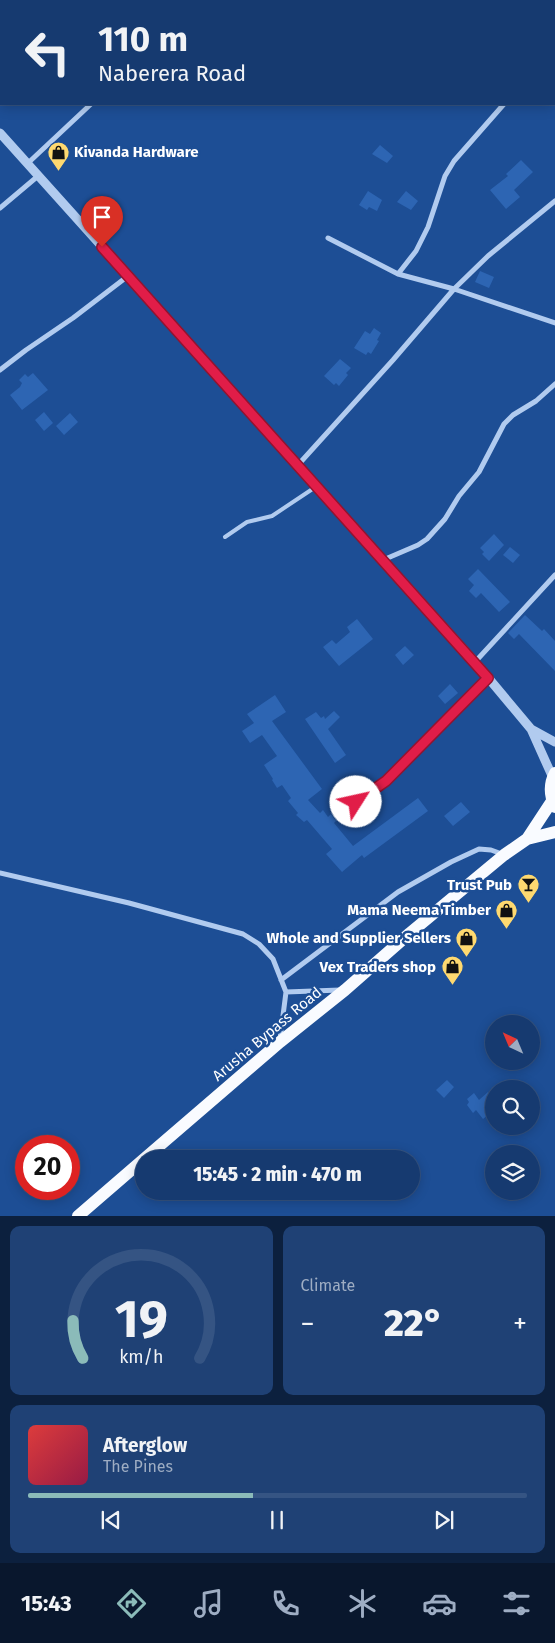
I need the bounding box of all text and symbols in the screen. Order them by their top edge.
text: 110 m [98,18,188,60]
icon: left [15,20,80,85]
text: Naberera Road [98,60,246,87]
shop icon: Kivanda Hardware [46,140,70,171]
place label: Kivanda Hardware [74,143,199,161]
pin [81,196,123,247]
icon: arrive [88,203,116,231]
position arrow [329,775,381,827]
bar icon: Trust Pub [516,873,540,904]
place label: Trust Pub [447,876,512,894]
shop icon: Mama Neema Timber [495,898,519,929]
place label: Mama Neema Timber [347,901,492,919]
shop icon: Whole and Supplier Sellers [455,926,479,957]
place label: Whole and Supplier Sellers [267,929,451,947]
shop icon: Vex Traders shop [440,955,464,986]
place label: Vex Traders shop [319,958,436,976]
street label: Arusha Bypass Road [209,983,325,1085]
north arrow [485,1015,540,1070]
map controls [485,1015,540,1200]
button: search [485,1080,540,1135]
speed limit sign: 20 [15,1135,80,1200]
button: layers [485,1145,540,1200]
text: 15:45 · 2 min · 470 m [193,1163,362,1186]
text: Climate [301,1276,355,1295]
text: 19 [115,1288,168,1351]
text: 22° [384,1300,444,1346]
text: − [301,1307,315,1340]
text: + [513,1307,527,1340]
text: km/h [119,1346,163,1368]
text: Afterglow [103,1434,187,1457]
text: The Pines [103,1457,173,1476]
icon: previous [97,1506,125,1534]
icon: pause [263,1506,291,1534]
icon: next [430,1506,458,1534]
icon: directions [114,1586,149,1621]
icon: music [191,1586,226,1621]
icon: phone [268,1586,303,1621]
icon: climate [345,1586,380,1621]
icon: car [422,1586,457,1621]
icon: filters [499,1586,534,1621]
text: 15:43 [21,1590,72,1617]

